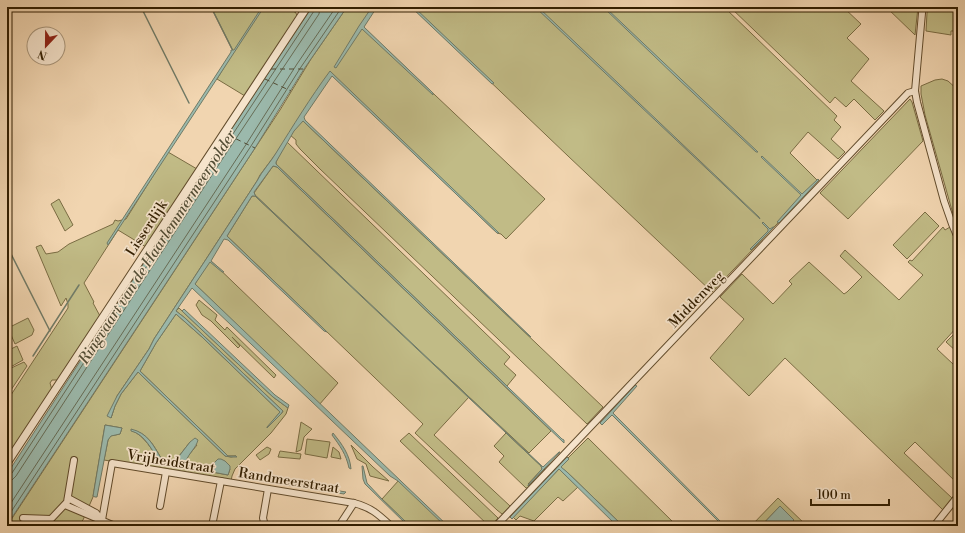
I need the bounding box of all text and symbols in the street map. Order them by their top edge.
north arrow [26,26,66,66]
text: N [36,46,49,62]
water label: Ringvaart van de Haarlemmermeerpolder [74,126,241,369]
street label: Lisserdijk [122,196,172,260]
street label: Middenweg [665,267,729,332]
street label: Vrijheidstraat [125,446,216,478]
street label: Randmeerstraat [237,464,341,498]
scale bar [811,481,889,507]
text: 100 m [817,488,851,503]

